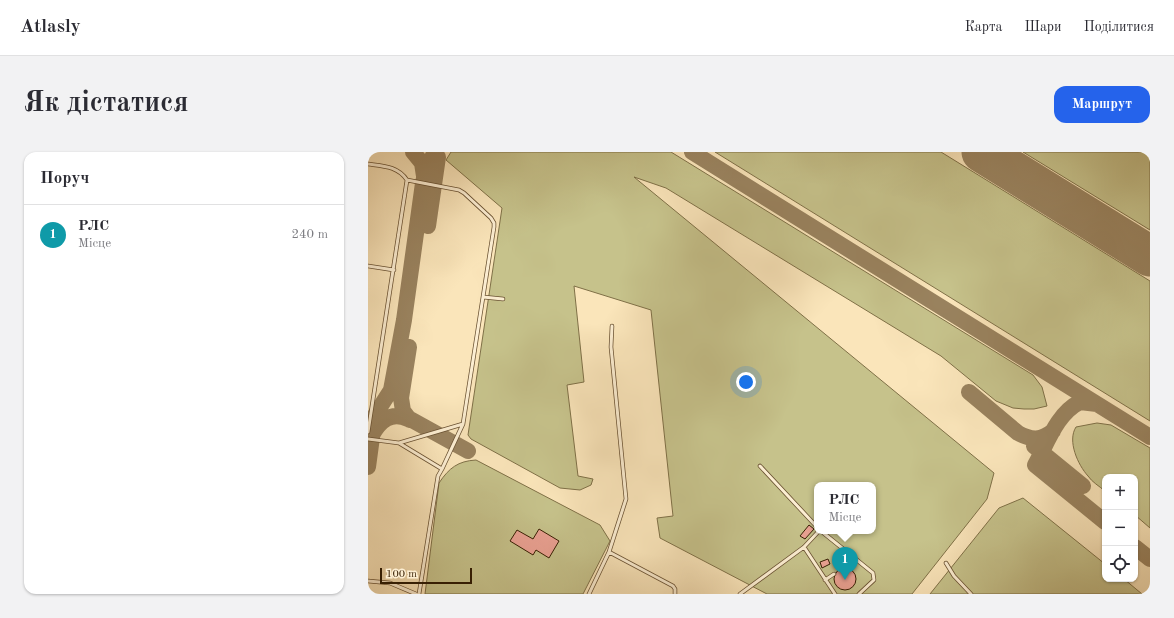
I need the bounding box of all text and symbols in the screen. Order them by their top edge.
text: Atlasly [20,18,81,37]
text: Карта [965,20,1003,34]
text: Шари [1025,20,1062,34]
text: Поділитися [1084,20,1154,34]
button: Маршрут [1054,86,1150,123]
text: Як дістатися [24,90,188,118]
text: Поруч [40,170,89,187]
text: РЛС [78,219,109,234]
text: 1 [49,228,57,241]
text: 240 m [291,228,328,241]
text: Місце [78,237,111,250]
your location [736,372,756,392]
map controls [1102,474,1138,582]
button: + [1102,474,1138,510]
popup [814,482,876,534]
text: РЛС [828,493,860,508]
button: − [1102,510,1138,546]
text: Місце [828,511,862,524]
button: locate [1102,546,1138,582]
pin: 1 [832,547,858,580]
scale bar [380,566,472,585]
text: 100 m [386,569,417,580]

